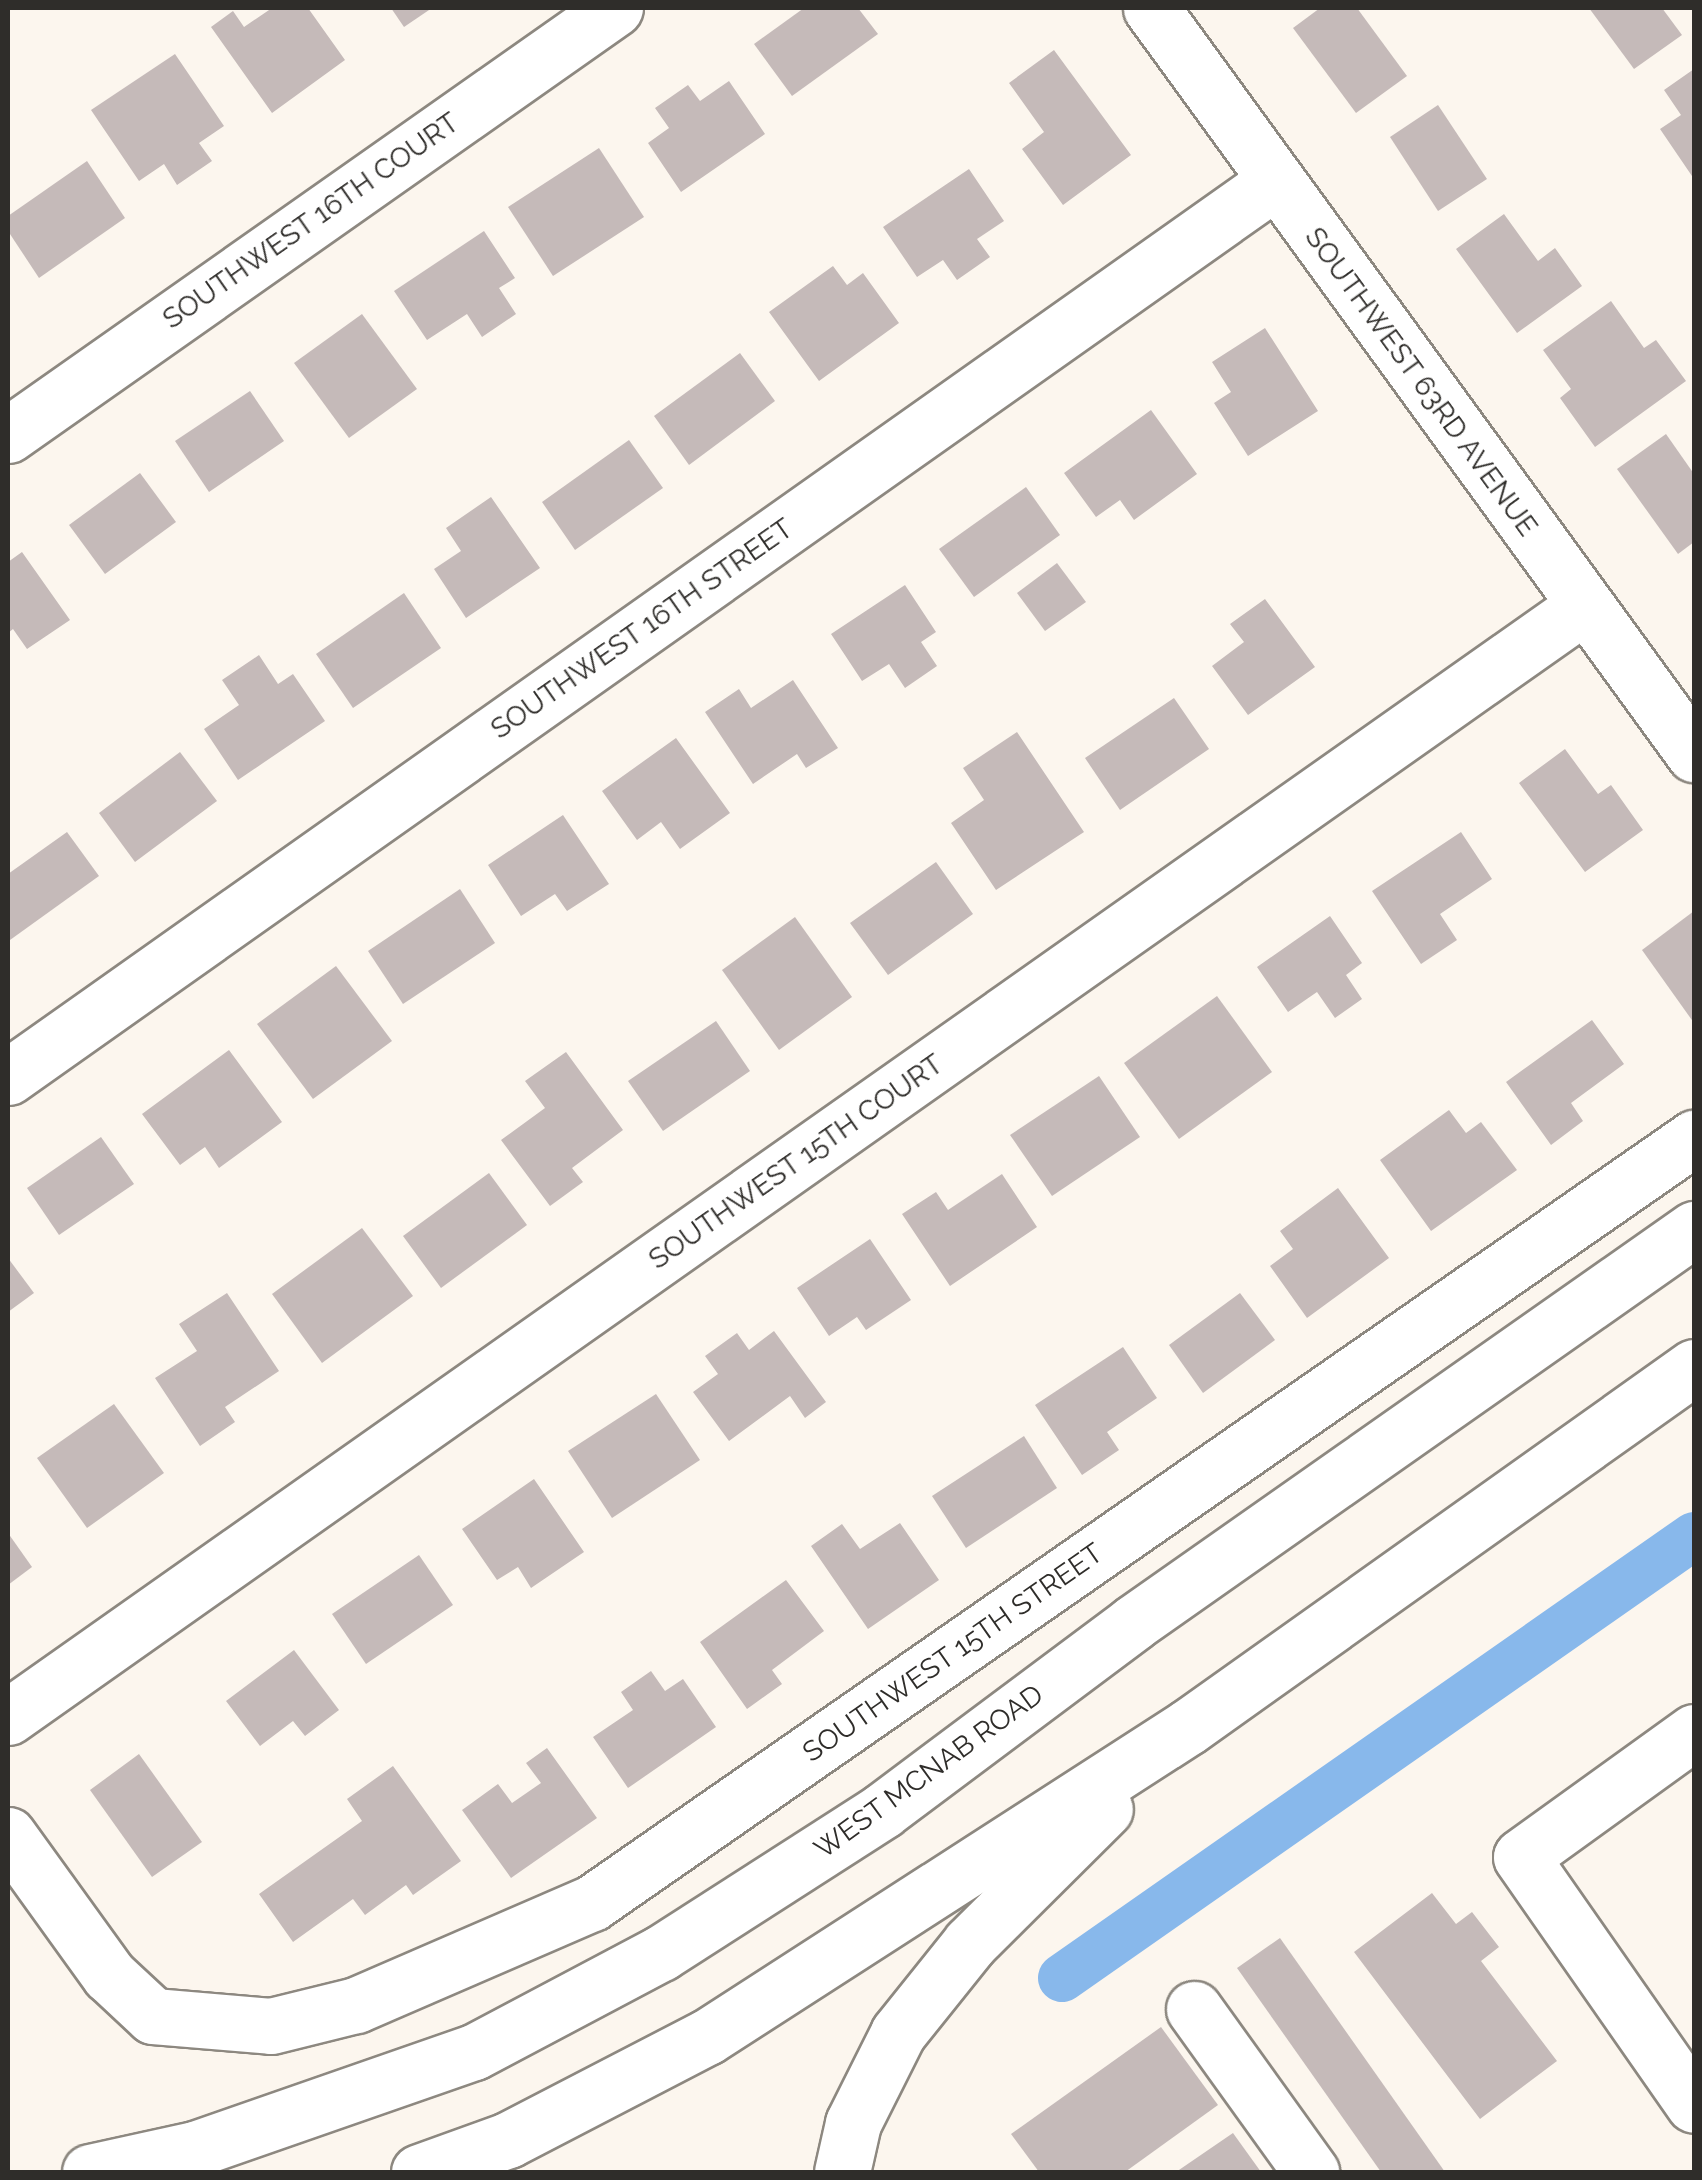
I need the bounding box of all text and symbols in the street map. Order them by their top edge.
street label: SOUTHWEST 16TH COURT [156,106,466,336]
street label: SOUTHWEST 63RD AVENUE [1297,221,1545,543]
street label: SOUTHWEST 16TH STREET [484,512,800,746]
street label: SOUTHWEST 15TH COURT [642,1047,950,1277]
street label: SOUTHWEST 15TH STREET [796,1536,1110,1770]
street label: WEST MCNAB ROAD [808,1678,1050,1866]

